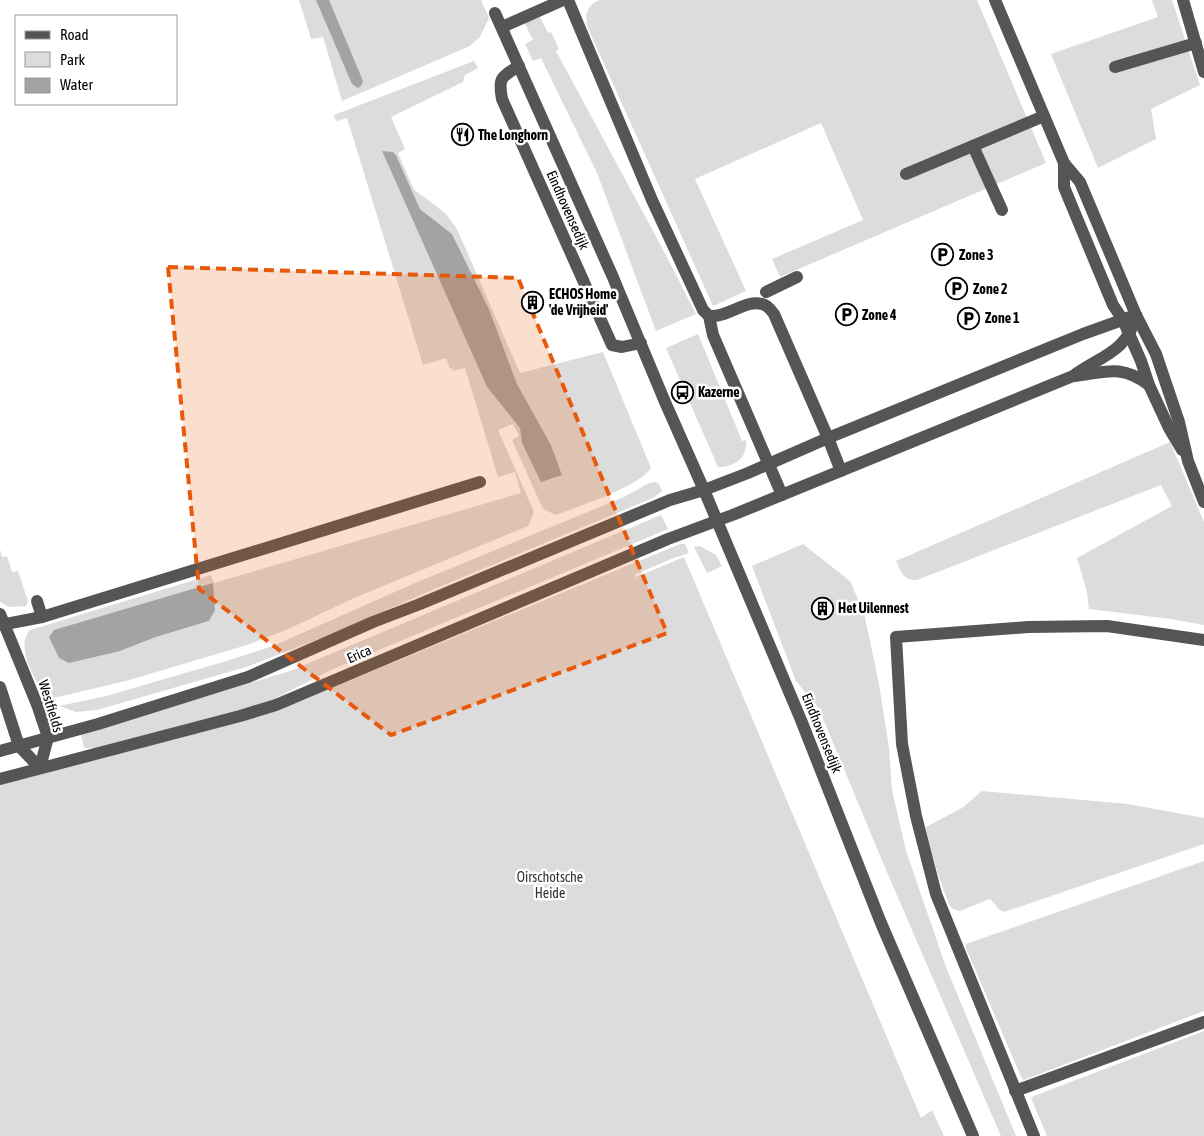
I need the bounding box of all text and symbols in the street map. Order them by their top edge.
legend [15,15,178,105]
text: Road [60,26,89,43]
text: Park [60,51,85,68]
text: Water [60,76,93,93]
restaurant icon: The Longhorn [450,123,474,147]
place label: The Longhorn [478,127,548,143]
street label: Eindhovensedijk [543,168,593,252]
parking icon: Zone 3 [931,243,955,267]
place label: Zone 3 [959,247,994,263]
parking icon: Zone 2 [945,277,969,301]
place label: Zone 2 [973,281,1008,297]
place label: ECHOS Home 'de Vrijheid' [549,286,617,318]
building icon: ECHOS Home 'de Vrijheid' [521,290,545,314]
parking icon: Zone 4 [834,303,858,327]
parking icon: Zone 1 [957,306,981,330]
place label: Zone 4 [862,307,897,323]
place label: Zone 1 [985,310,1020,326]
bus stop icon: Kazerne [670,380,694,404]
place label: Kazerne [698,384,740,400]
building icon: Het Uilennest [810,596,834,620]
place label: Het Uilennest [838,600,909,616]
street label: Erica [344,642,374,666]
street label: Westfields [36,678,67,734]
street label: Eindhovensedijk [799,691,845,775]
park label: Oirschotsche Heide [517,869,583,901]

